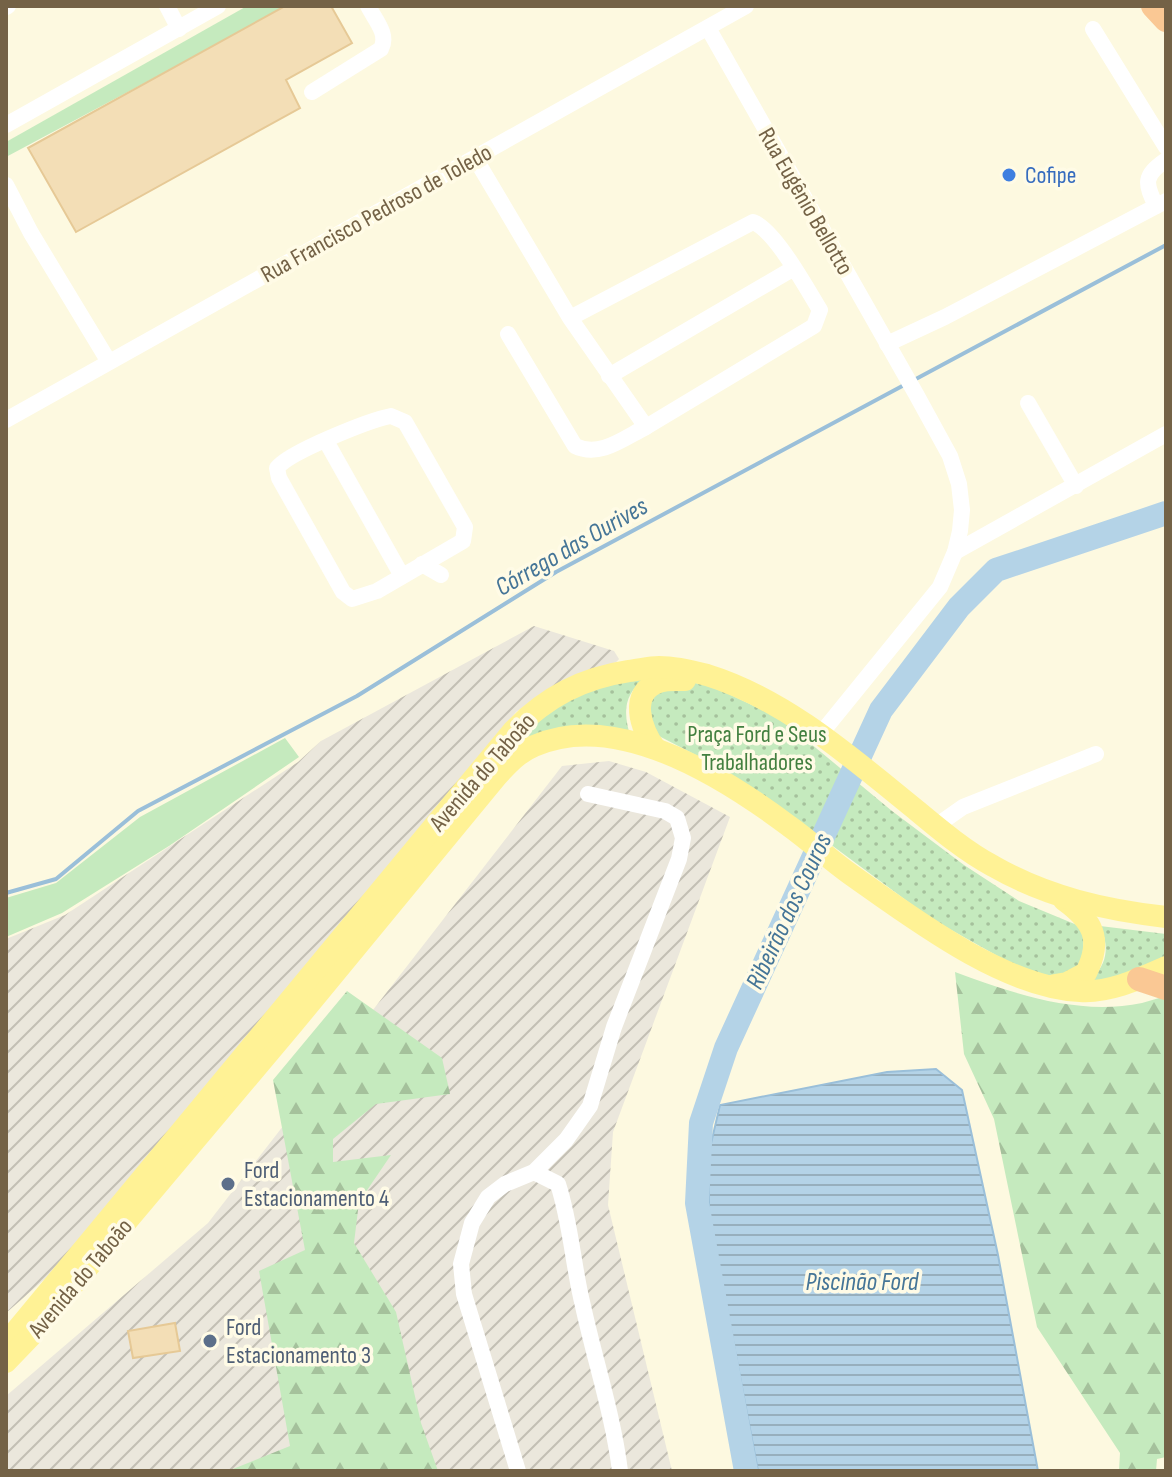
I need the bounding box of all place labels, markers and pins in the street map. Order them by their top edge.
place label: Cofipe [1025,161,1076,190]
marker: Cofipe [1000,166,1018,184]
place label: Ford Estacionamento 4 [244,1156,389,1213]
marker: Ford Estacionamento 4 [219,1175,237,1193]
place label: Ford Estacionamento 3 [226,1313,371,1370]
marker: Ford Estacionamento 3 [201,1332,219,1350]

